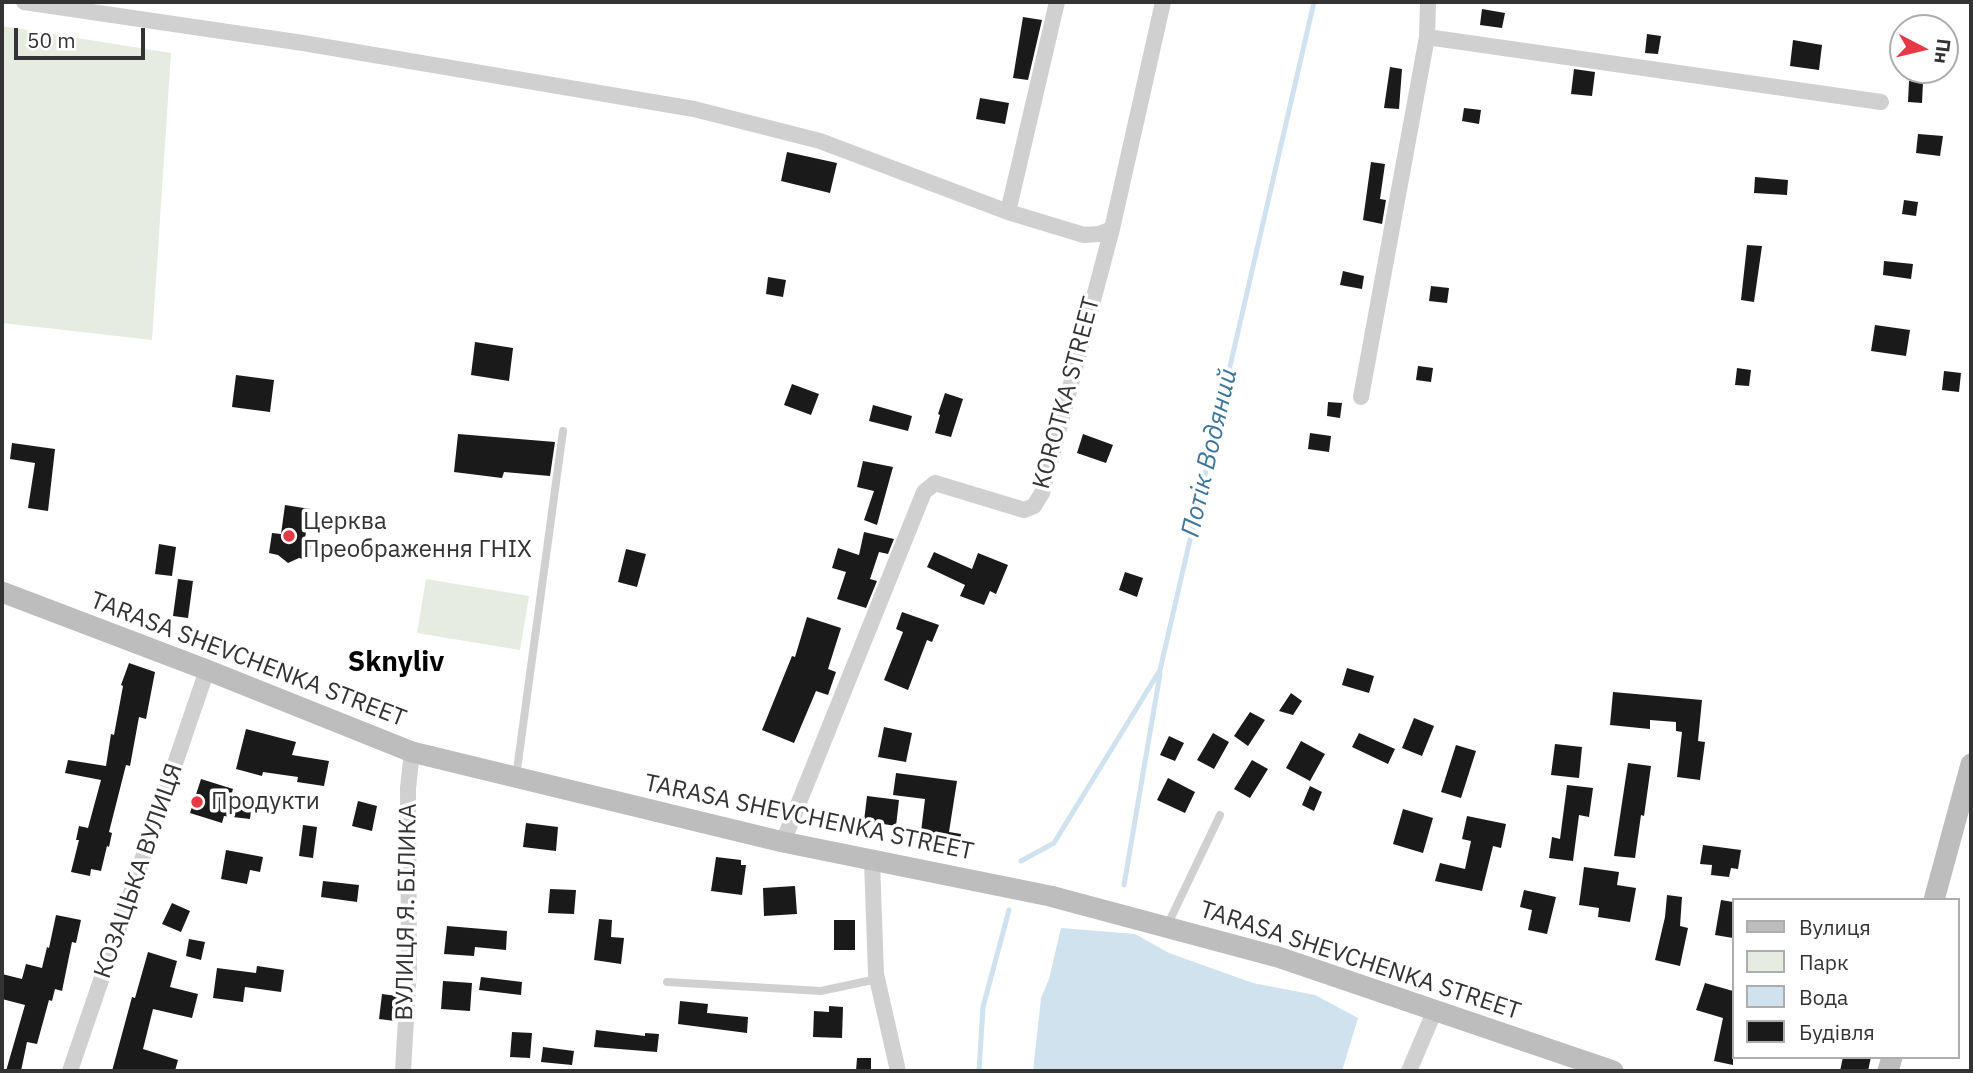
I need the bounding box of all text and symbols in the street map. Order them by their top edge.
scale bar [18,14,149,58]
north arrow [1889,14,1959,84]
text: 50 m [27,26,76,54]
text: Пн [1929,37,1956,65]
street label: KOROTKA STREET [1028,294,1106,492]
water label: Потік Водяний [1175,366,1245,540]
place label: Церква Преображення ГНІХ [303,508,532,564]
marker: Церква Преображення ГНІХ [281,528,297,544]
street label: TARASA SHEVCHENKA STREET [86,586,410,734]
district label: Sknyliv [348,646,444,680]
street label: КОЗАЦЬКА ВУЛИЦЯ [89,760,189,982]
street label: TARASA SHEVCHENKA STREET [642,769,976,867]
place label: Продукти [211,788,320,816]
marker: Продукти [189,794,205,810]
street label: ВУЛИЦЯ Я. БІЛИКА [391,803,423,1021]
street label: TARASA SHEVCHENKA STREET [1196,895,1524,1027]
legend [1731,898,1959,1059]
text: Вулиця [1799,913,1871,941]
text: Парк [1799,948,1849,976]
text: Вода [1799,983,1848,1011]
text: Будівля [1799,1018,1875,1046]

